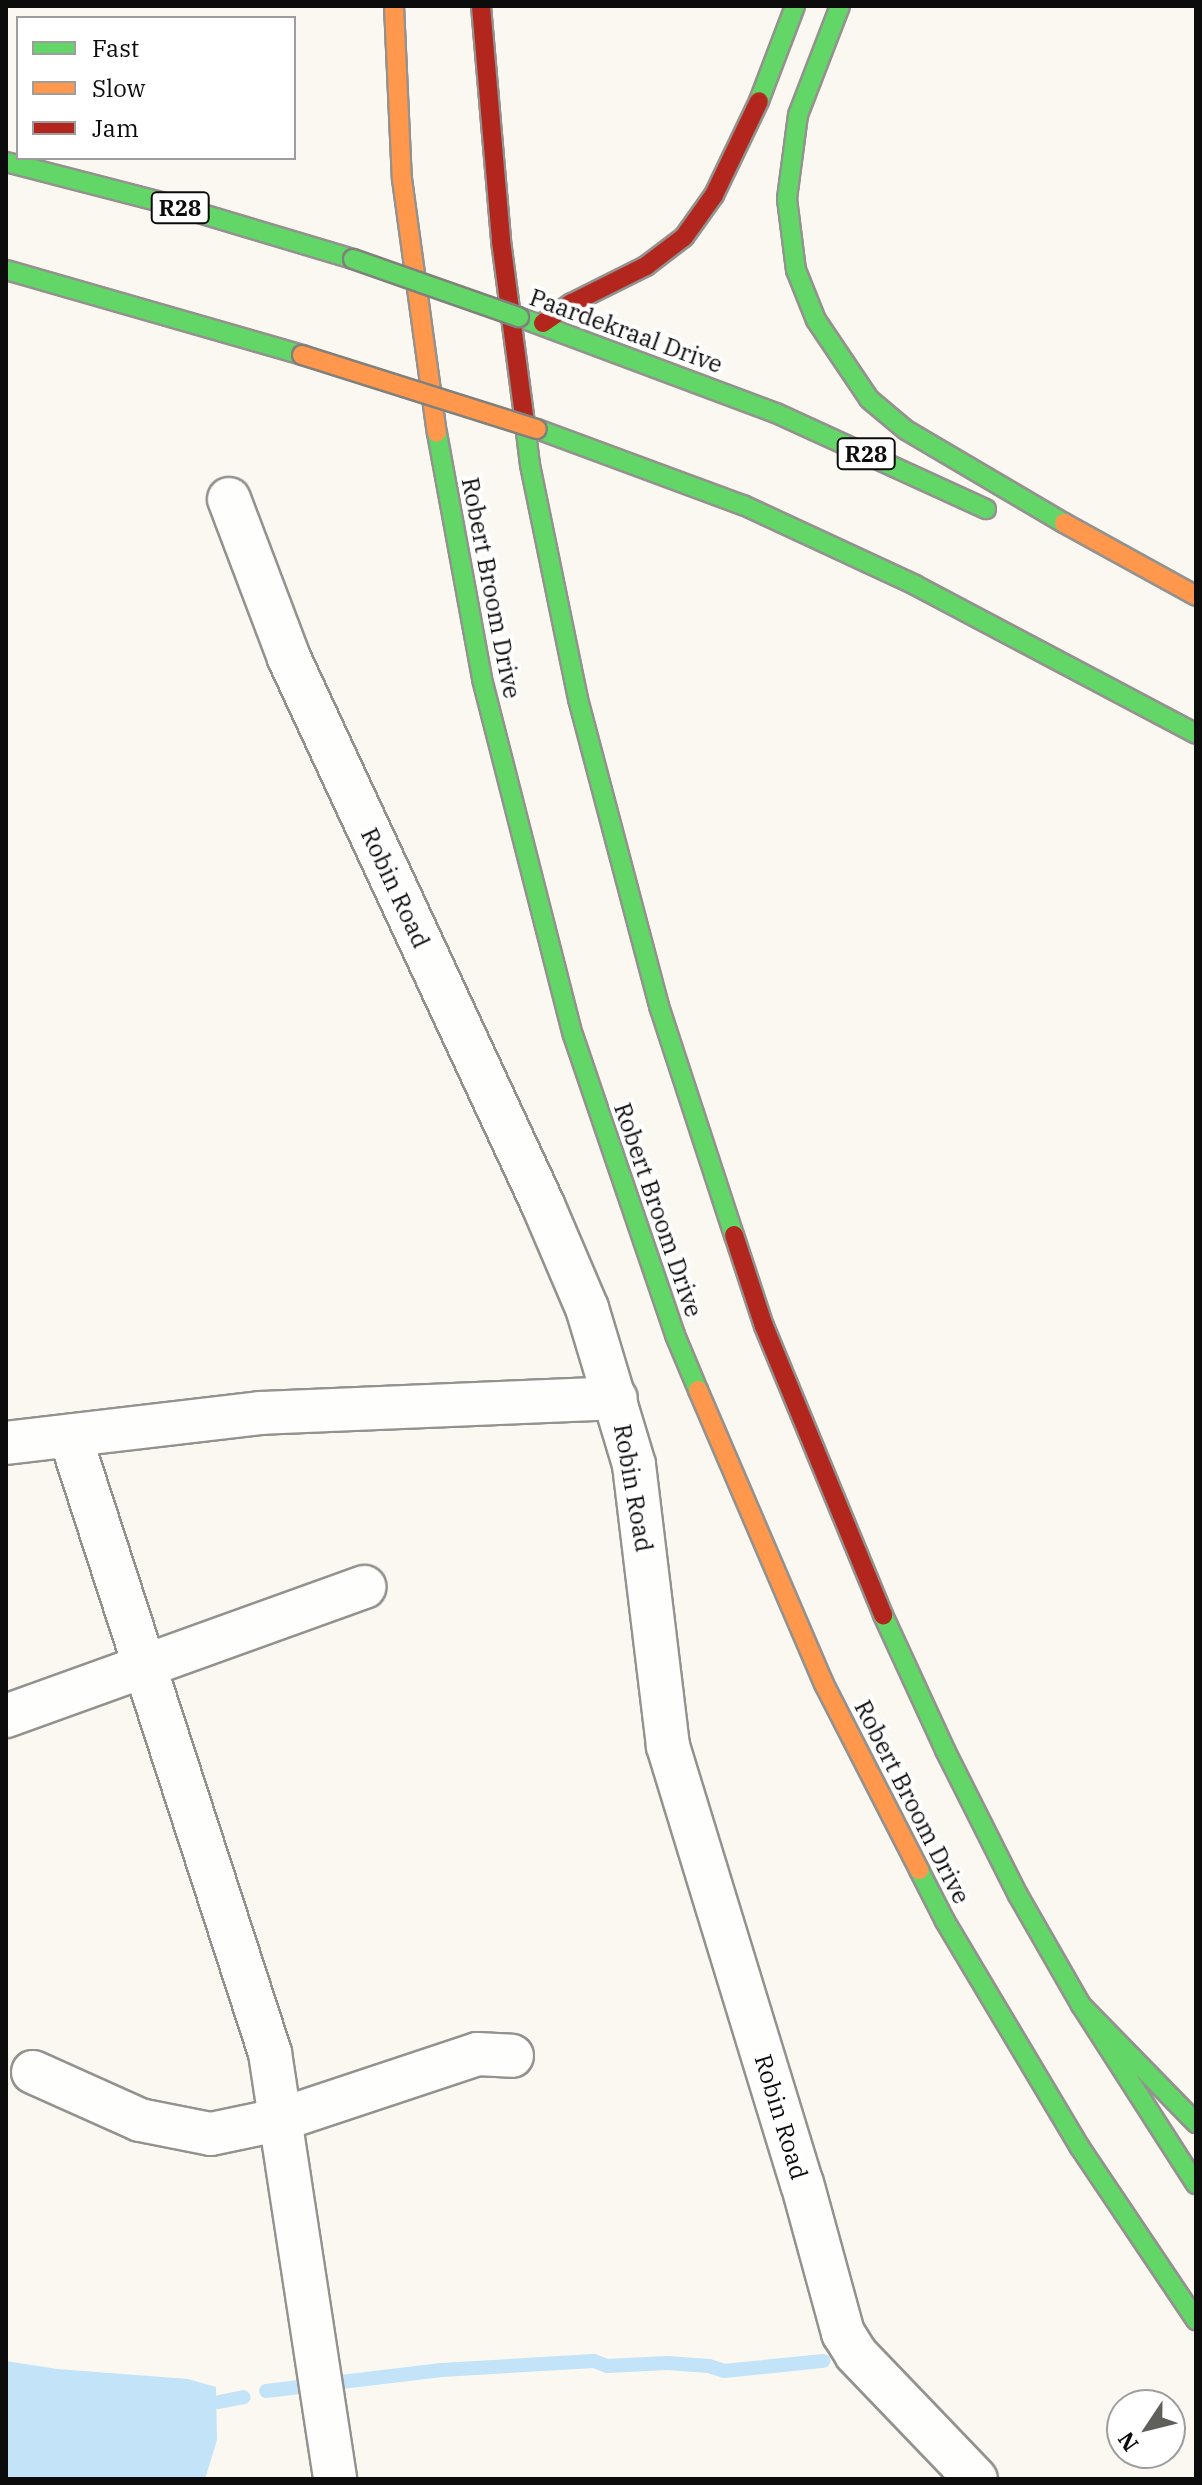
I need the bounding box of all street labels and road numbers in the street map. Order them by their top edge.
road number: R28 [150,190,210,226]
street label: Paardekraal Drive [526,283,726,379]
road number: R28 [836,436,896,472]
street label: Robert Broom Drive [455,475,527,701]
street label: Robin Road [355,823,435,953]
street label: Robert Broom Drive [608,1099,708,1321]
street label: Robin Road [608,1422,658,1554]
street label: Robert Broom Drive [848,1695,976,1909]
street label: Robin Road [748,2051,814,2183]

